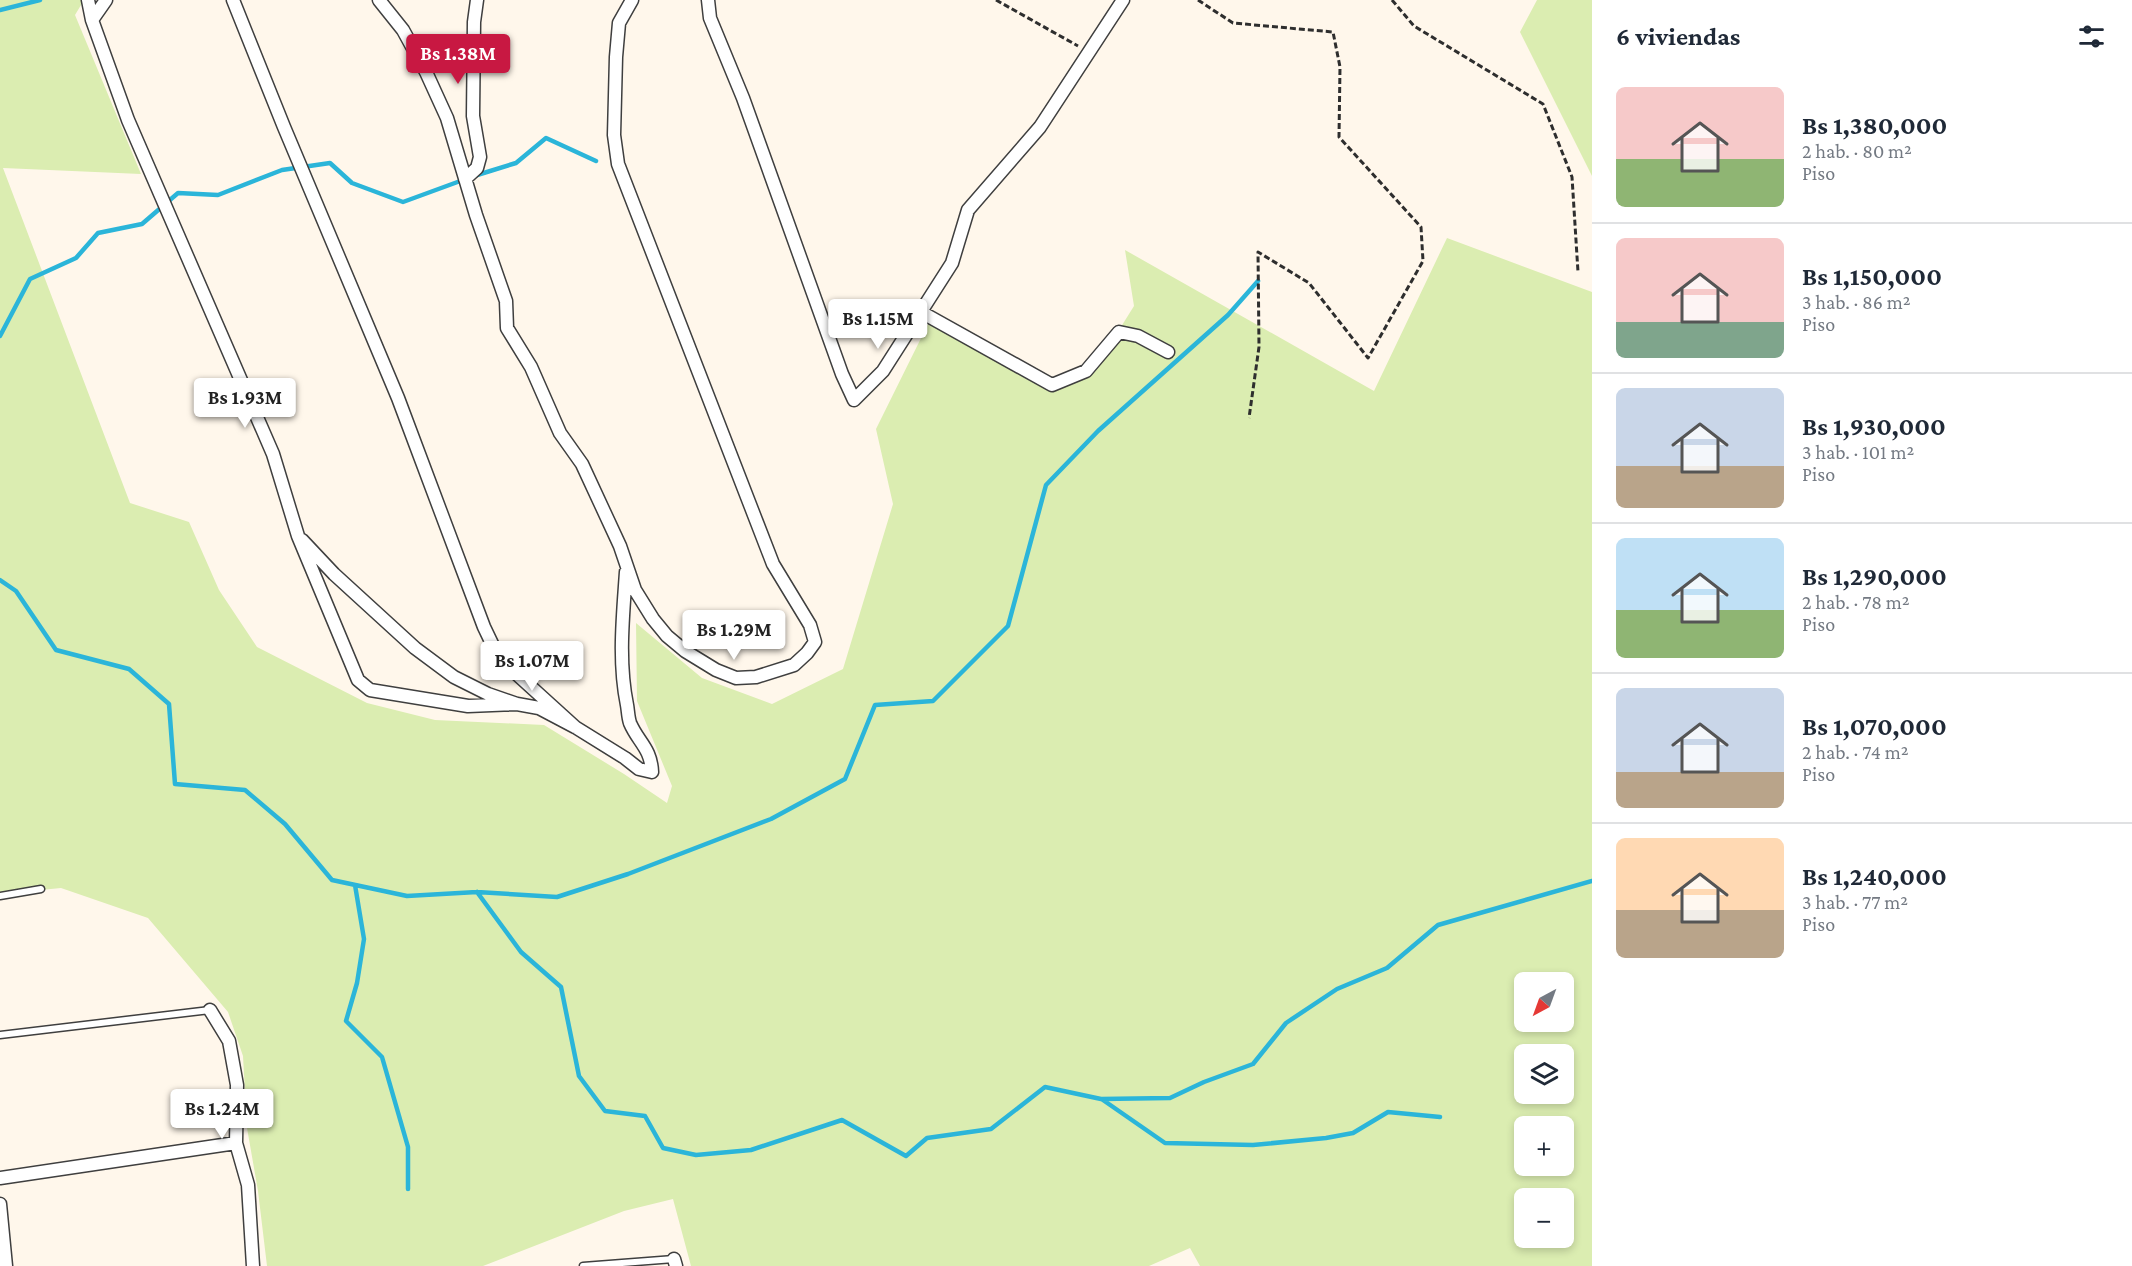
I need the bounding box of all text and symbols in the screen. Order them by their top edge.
icon: filters [2075,20,2108,53]
text: 6 viviendas [1616,22,1740,51]
pin: Bs 1.38M [396,34,520,85]
text: Bs 1.38M [420,42,496,64]
icon: home [1664,111,1736,183]
text: Bs 1,380,000 [1802,111,1947,140]
text: 2 hab. · 80 m² [1802,140,1912,162]
text: Piso [1802,162,1835,184]
icon: home [1664,262,1736,334]
text: Bs 1,150,000 [1802,262,1942,291]
text: 3 hab. · 86 m² [1802,291,1911,313]
pin: Bs 1.15M [816,299,940,350]
text: Bs 1.15M [842,307,914,329]
text: Piso [1802,313,1835,335]
pin: Bs 1.93M [183,378,307,429]
text: Bs 1.93M [208,386,282,408]
icon: home [1664,412,1736,484]
text: Bs 1,930,000 [1802,412,1946,441]
text: 3 hab. · 101 m² [1802,441,1914,463]
text: Piso [1802,463,1835,485]
icon: home [1664,562,1736,634]
text: Bs 1,290,000 [1802,562,1947,591]
text: 2 hab. · 78 m² [1802,591,1910,613]
pin: Bs 1.29M [672,610,796,661]
text: Piso [1802,613,1835,635]
text: Bs 1.29M [696,618,772,640]
pin: Bs 1.07M [470,641,594,692]
text: Bs 1.07M [494,649,570,671]
icon: home [1664,712,1736,784]
text: Bs 1,070,000 [1802,712,1947,741]
text: 2 hab. · 74 m² [1802,741,1909,763]
text: Piso [1802,763,1835,785]
icon: home [1664,862,1736,934]
text: Bs 1,240,000 [1802,862,1947,891]
text: 3 hab. · 77 m² [1802,891,1908,913]
text: Piso [1802,913,1835,935]
north arrow [1514,972,1574,1032]
map controls [1514,972,1574,1248]
button: layers [1514,1044,1574,1104]
pin: Bs 1.24M [160,1089,284,1140]
text: Bs 1.24M [184,1097,260,1119]
button: + [1514,1116,1574,1176]
button: − [1514,1188,1574,1248]

